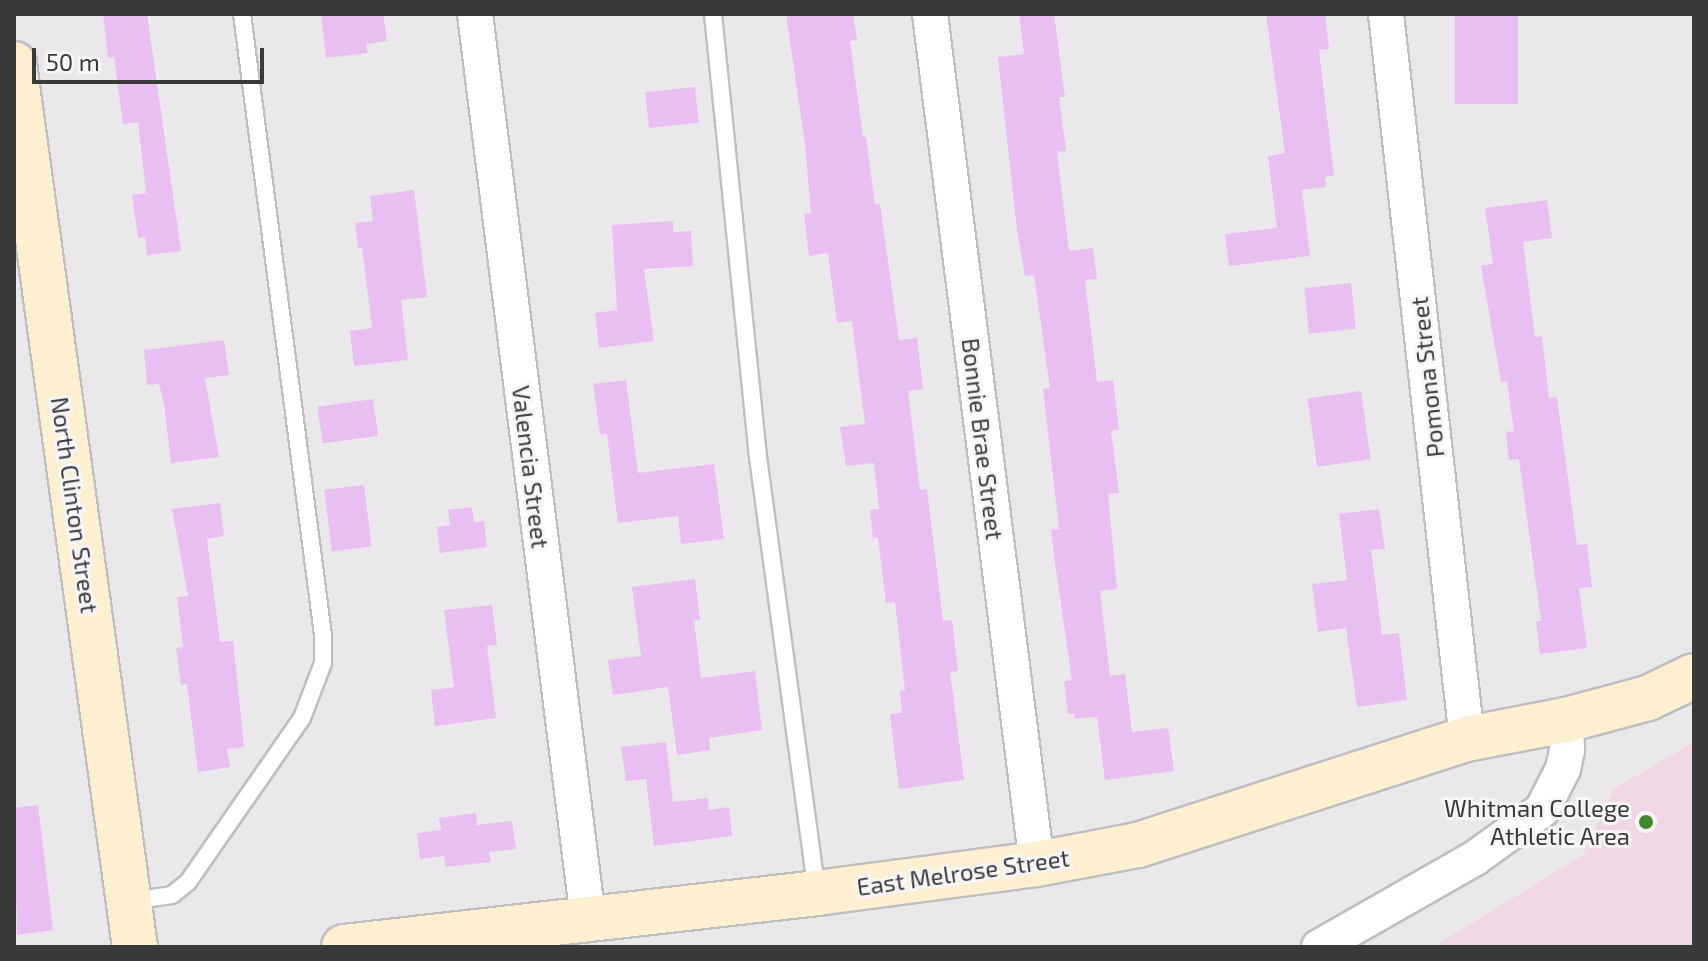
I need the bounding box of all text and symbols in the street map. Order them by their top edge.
scale bar [36,32,268,82]
text: 50 m [46,47,100,76]
street label: Pomona Street [1404,295,1450,459]
street label: Bonnie Brae Street [956,336,1010,542]
street label: Valencia Street [507,384,555,550]
street label: North Clinton Street [46,395,104,615]
place label: Whitman College Athletic Area [1444,794,1630,850]
marker: Whitman College Athletic Area [1637,813,1655,831]
street label: East Melrose Street [855,843,1071,901]

